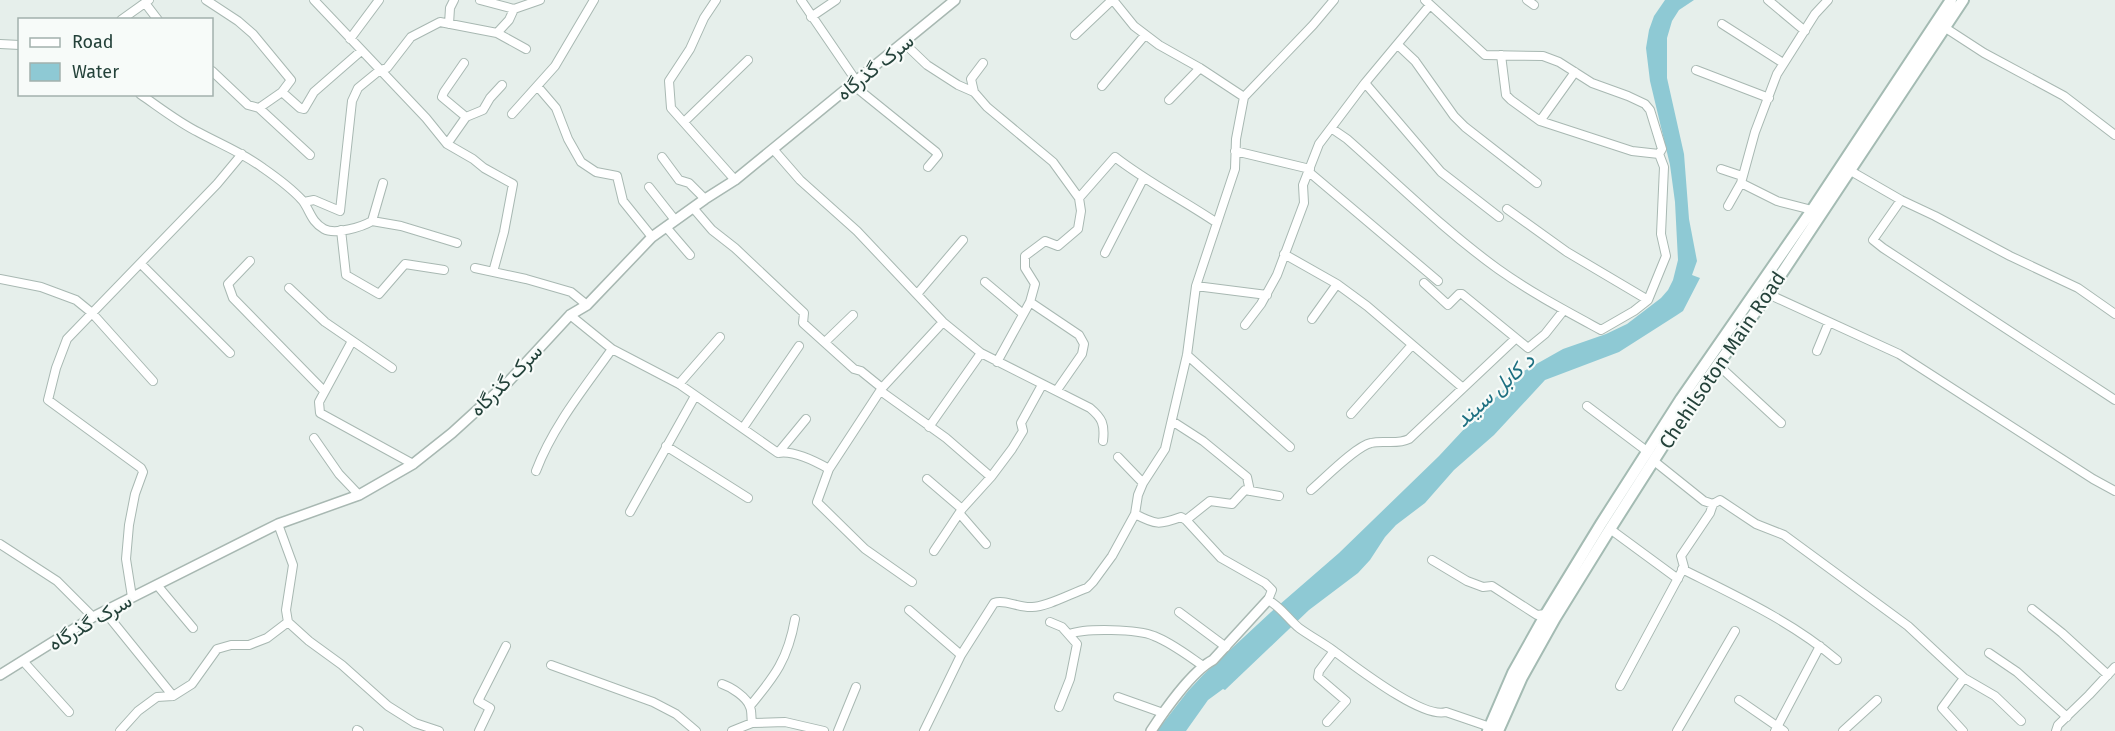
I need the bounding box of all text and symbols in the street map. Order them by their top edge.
legend [18,18,213,96]
street label: سرک گذرگاه [832,29,919,106]
text: Road [72,31,114,53]
text: Water [72,61,119,83]
street label: Chehilsoton Main Road [1654,267,1790,453]
street label: سرک گذرگاه [465,339,548,422]
water label: د کابل سيند [1450,347,1541,433]
street label: سرک گذرگاه [44,589,137,656]

